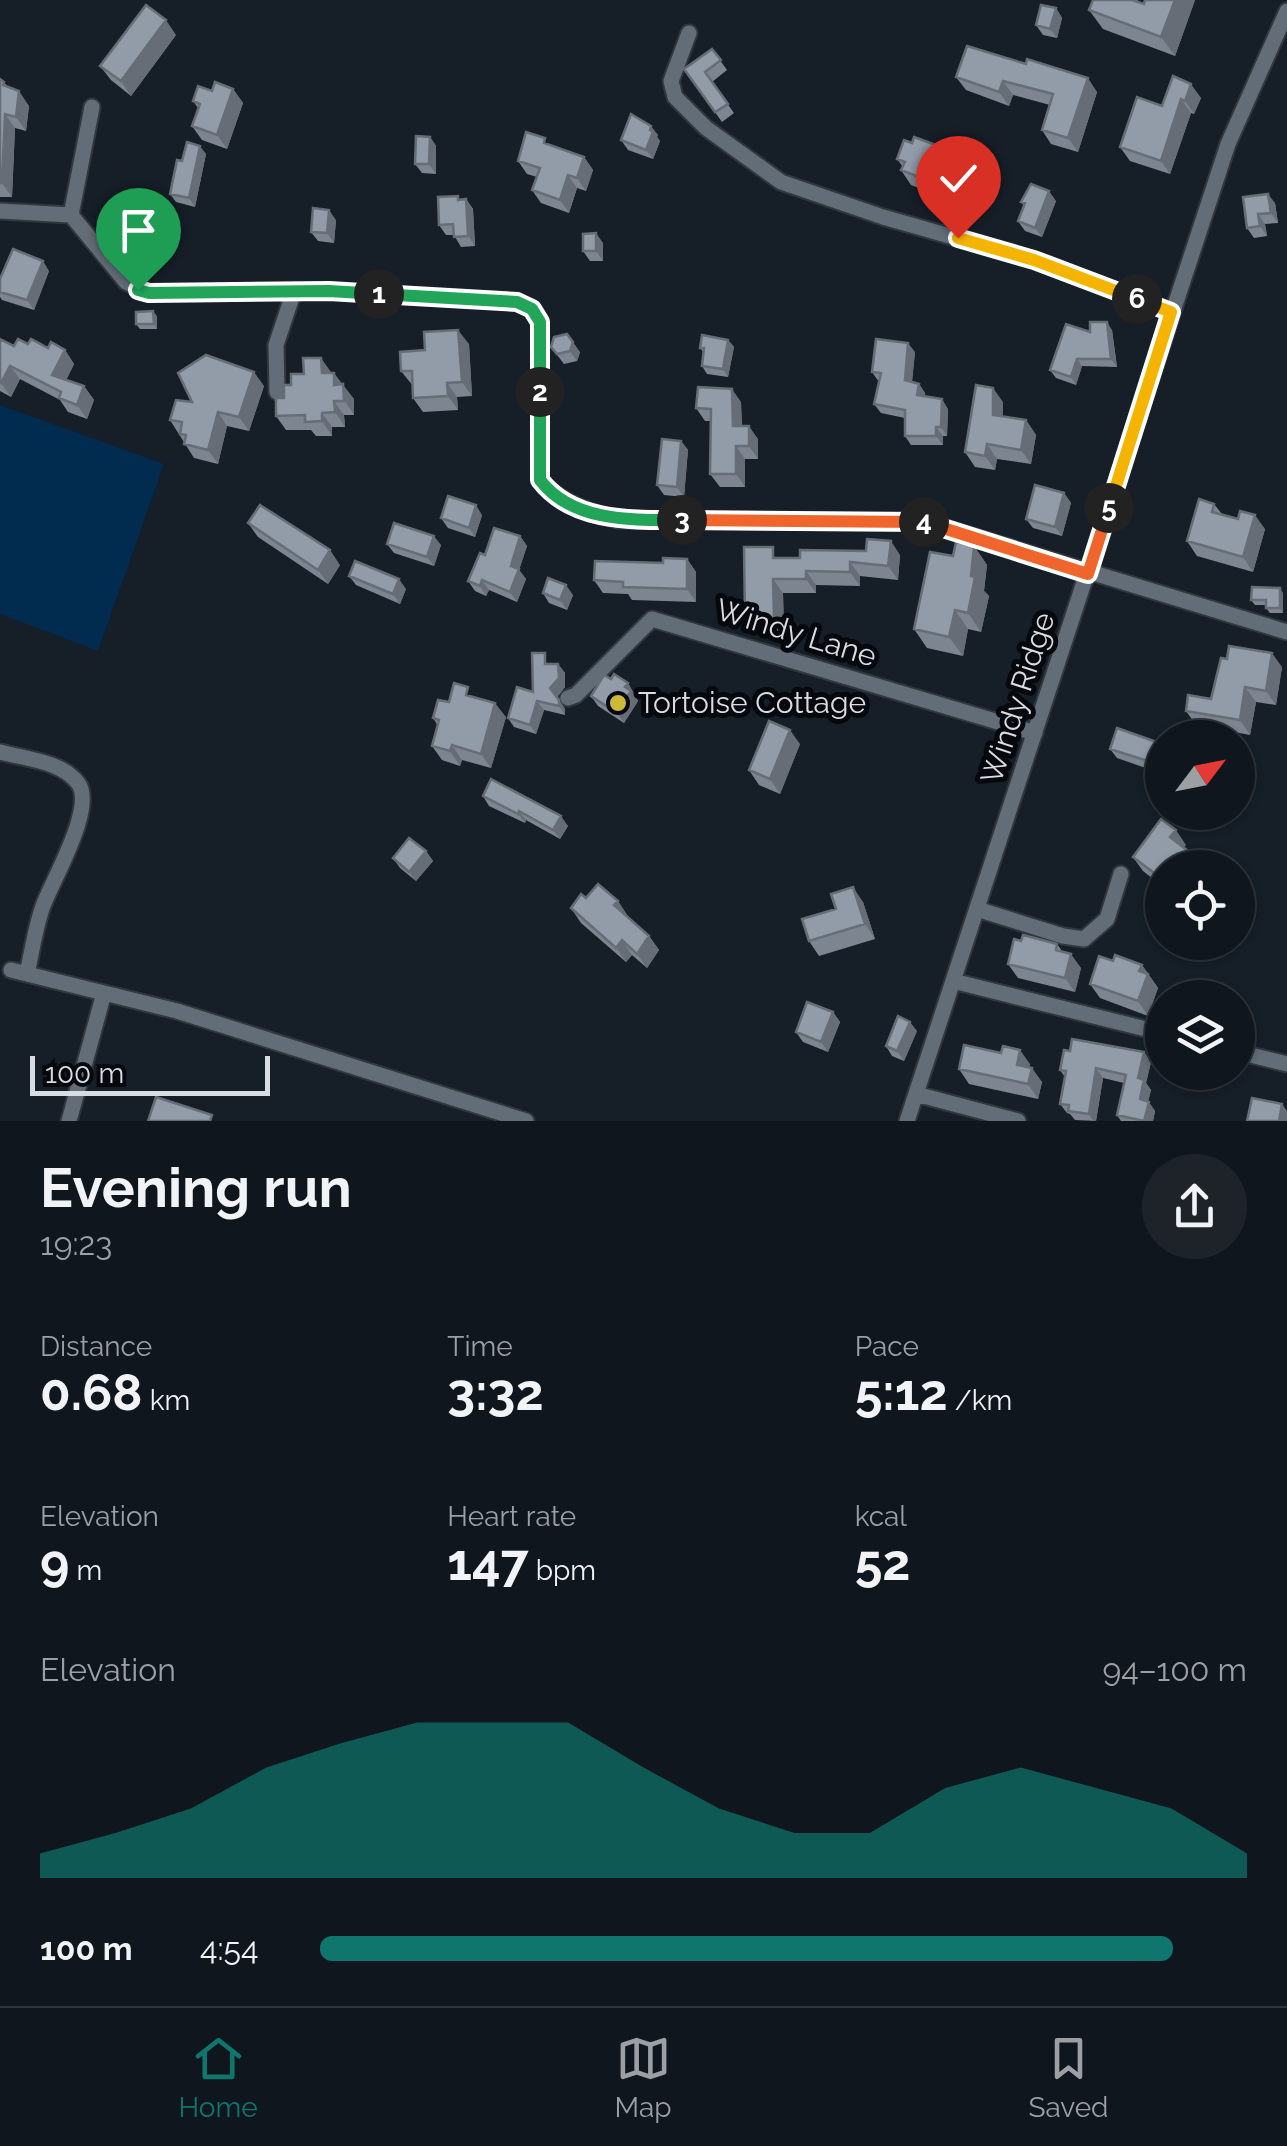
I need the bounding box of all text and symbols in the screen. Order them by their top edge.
pin [916,136,1001,239]
icon: check [931,151,986,206]
pin [96,188,181,291]
icon: arrive [111,203,166,258]
pin: 1 [354,269,404,319]
pin: 6 [1112,274,1162,324]
text: 1 [372,277,386,310]
text: 6 [1129,282,1146,315]
pin: 2 [515,367,565,417]
text: 2 [532,375,548,408]
pin: 5 [1084,483,1134,533]
text: 5 [1101,491,1117,524]
pin: 3 [657,495,707,545]
pin: 4 [899,497,949,547]
text: 3 [674,503,690,536]
text: 4 [916,505,932,538]
street label: Windy Lane [712,592,881,674]
street label: Windy Ridge [973,608,1062,788]
place label: Tortoise Cottage [638,685,866,720]
marker: Tortoise Cottage [607,692,629,714]
north arrow [1145,720,1255,830]
map controls [1145,720,1255,1090]
button: locate [1145,850,1255,960]
button: layers [1145,980,1255,1090]
scale bar [30,1051,270,1096]
text: 100 m [45,1057,124,1090]
button: share [1142,1154,1247,1259]
text: Evening run [40,1155,352,1220]
text: 19:23 [40,1225,112,1262]
text: Distance [40,1330,152,1363]
text: Time [447,1330,513,1363]
text: Pace [855,1330,919,1363]
text: 0.68 [40,1363,143,1422]
text: 3:32 [447,1363,544,1422]
text: 5:12 [855,1363,948,1422]
text: km [143,1384,190,1417]
text: /km [948,1384,1012,1417]
text: Elevation [40,1500,159,1533]
text: Heart rate [447,1500,576,1533]
text: kcal [855,1500,907,1533]
text: 9 [40,1533,69,1592]
text: 147 [447,1533,529,1592]
text: 52 [855,1533,911,1592]
text: m [69,1554,102,1587]
text: bpm [529,1554,596,1587]
text: Elevation [40,1651,176,1688]
text: 94–100 m [1102,1651,1247,1688]
text: 100 m [40,1930,133,1967]
text: 4:54 [200,1930,258,1967]
tab: Home [178,2031,258,2124]
tab: Map [615,2031,672,2124]
tab: Saved [1028,2031,1109,2124]

